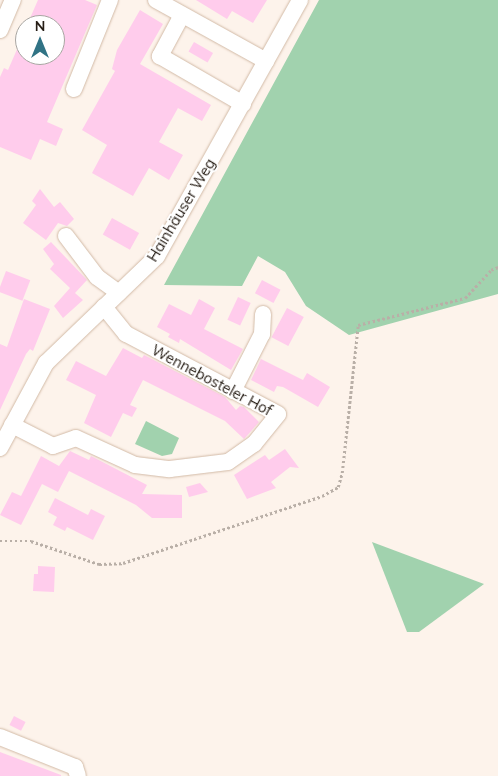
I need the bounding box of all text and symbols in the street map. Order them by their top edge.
north arrow [15,15,65,65]
text: N [35,17,45,35]
street label: Hainhäuser Weg [143,155,219,265]
street label: Wennebosteler Hof [149,341,275,419]

